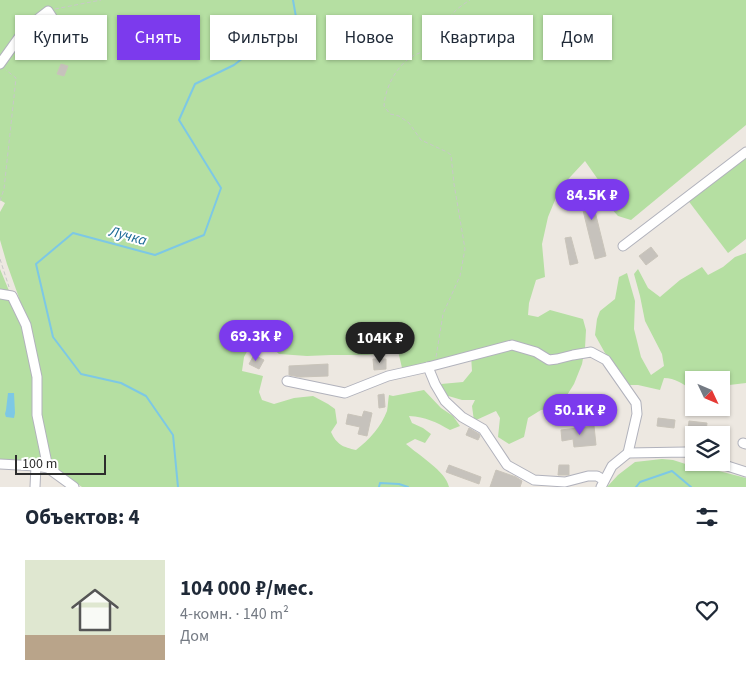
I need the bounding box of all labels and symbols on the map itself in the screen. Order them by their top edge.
pin: 84.5K ₽ [546,178,638,221]
water label: Лучка [106,221,149,251]
pin: 69.3K ₽ [210,320,302,362]
pin: 104K ₽ [339,322,421,364]
north arrow [685,371,730,416]
pin: 50.1K ₽ [534,394,626,436]
scale bar [15,452,106,475]

